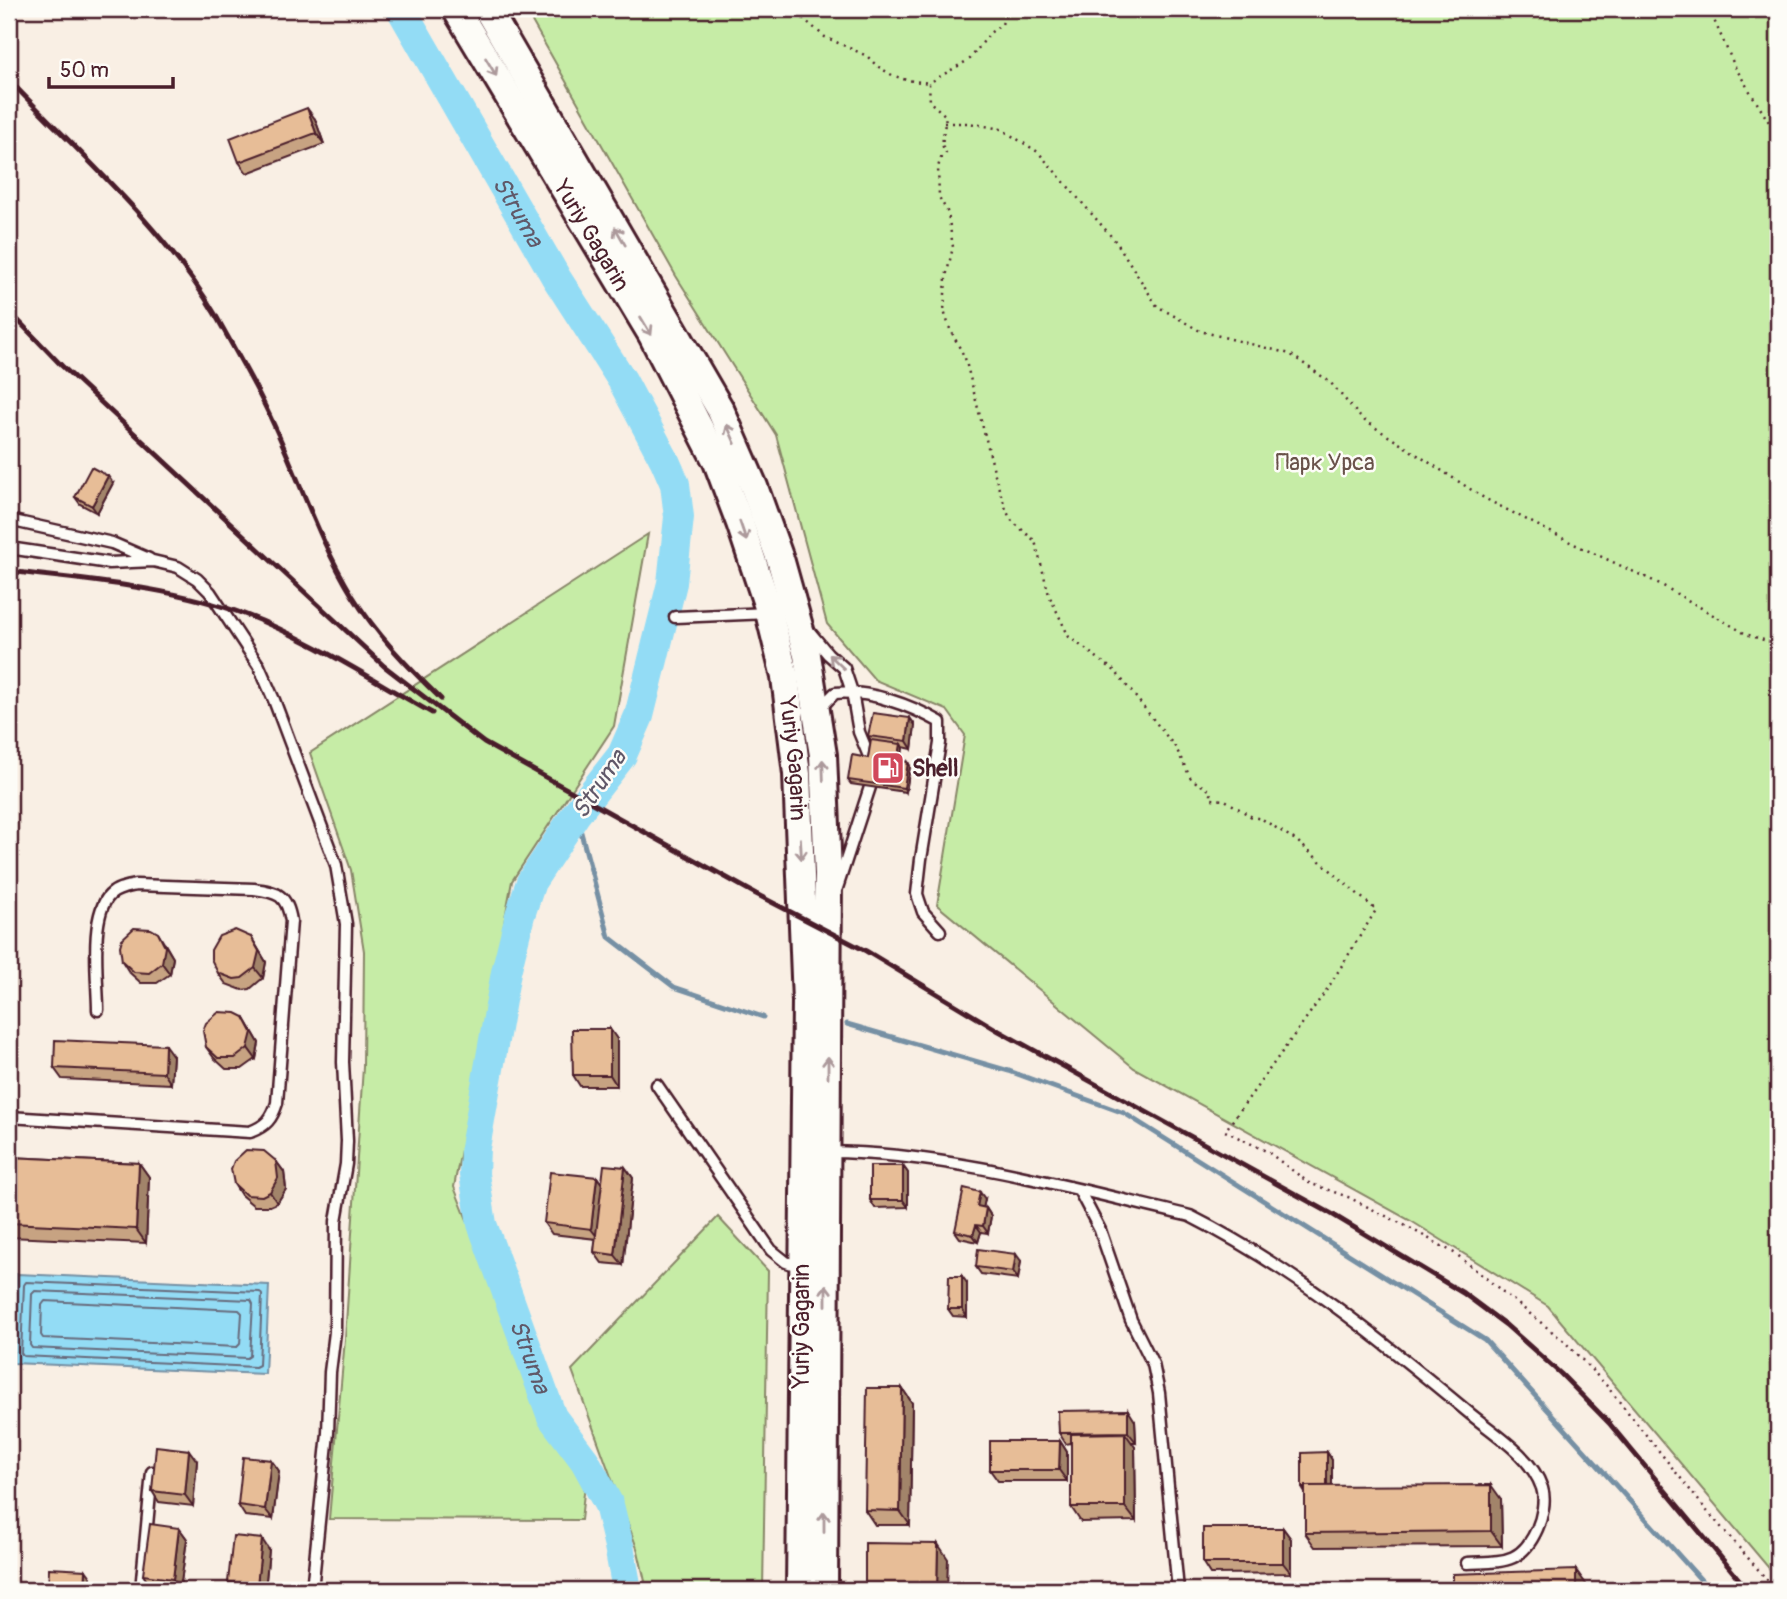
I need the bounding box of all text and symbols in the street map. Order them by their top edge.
scale bar [49,46,173,90]
text: 50 m [60,57,109,84]
one-way arrow [484,57,498,77]
water label: Struma [486,172,550,254]
street label: Yuriy Gagarin [547,174,636,296]
one-way arrow [613,226,626,247]
one-way arrow [639,315,653,335]
one-way arrow [724,424,737,446]
park label: Парк Урса [1275,448,1375,477]
one-way arrow [738,519,750,541]
one-way arrow [828,654,845,671]
street label: Yuriy Gagarin [772,694,813,821]
water label: Struma [566,743,634,824]
fuel station icon: Shell [869,749,907,787]
place label: Shell [912,754,958,783]
one-way arrow [817,759,830,782]
one-way arrow [795,838,808,860]
one-way arrow [821,1056,835,1079]
street label: Yuriy Gagarin [787,1264,816,1389]
one-way arrow [819,1283,833,1306]
water label: Struma [503,1316,557,1399]
one-way arrow [817,1511,831,1534]

